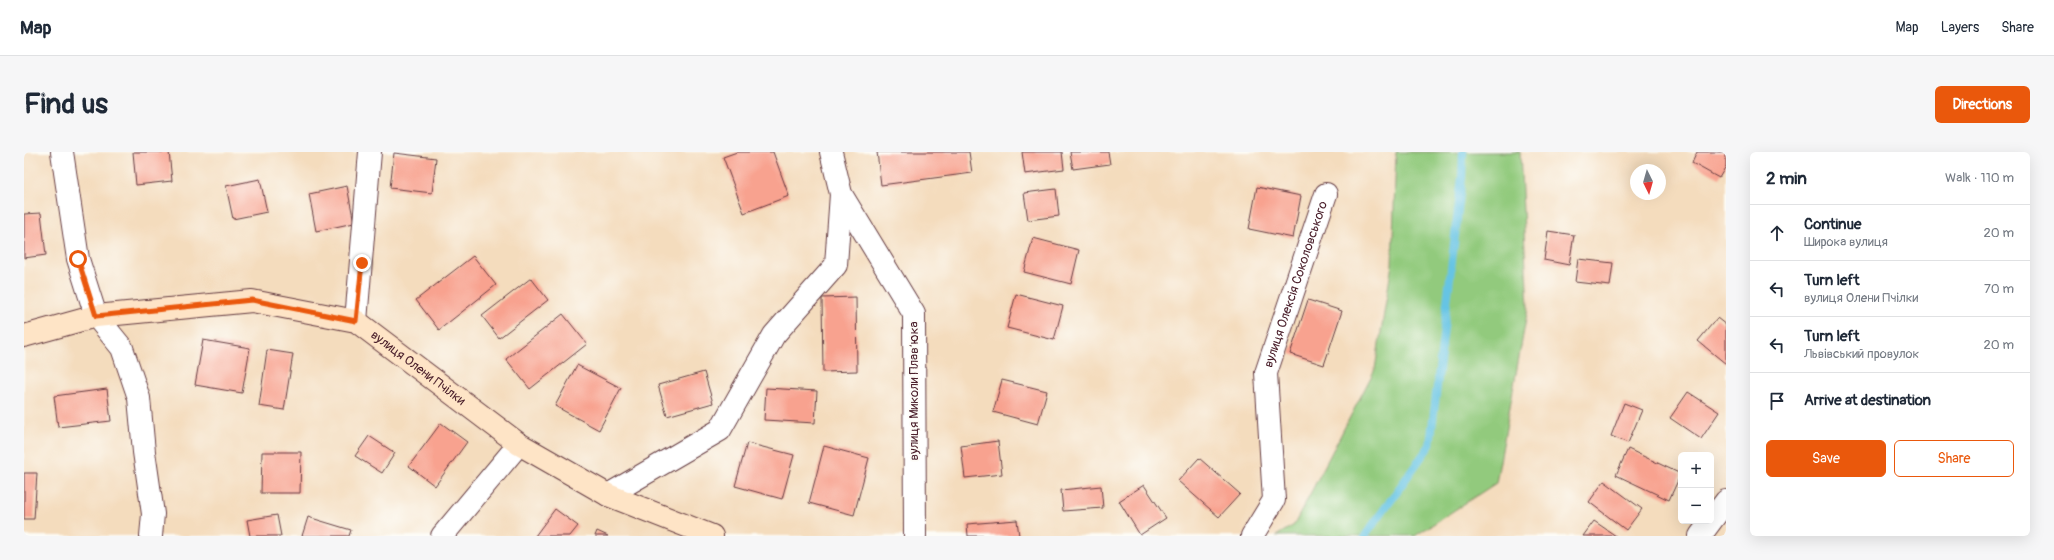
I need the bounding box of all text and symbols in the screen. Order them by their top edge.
text: Map [20,16,51,40]
text: Map [1896,19,1919,36]
text: Layers [1941,19,1979,36]
text: Share [2001,19,2034,36]
button: Directions [1935,86,2030,123]
text: Find us [24,87,108,122]
north arrow [1630,164,1666,200]
text: 2 min [1766,168,1807,189]
text: Walk · 110 m [1945,170,2014,186]
street label: вулиця Олексія Соколовського [1260,199,1331,370]
text: Continue [1804,215,1862,234]
icon: ahead [1766,222,1788,244]
text: 20 m [1983,225,2014,241]
text: Широка вулиця [1804,234,1888,250]
route start [69,250,87,268]
route end [353,254,371,272]
text: Turn left [1804,271,1860,290]
icon: left [1766,278,1788,300]
text: 70 m [1984,281,2014,297]
text: вулиця Олени Пчілки [1804,290,1918,306]
street label: вулиця Миколи Плавʼюка [906,322,922,460]
street label: вулиця Олени Пчілки [367,327,469,409]
text: Turn left [1804,327,1860,346]
icon: left [1766,334,1788,356]
text: 20 m [1983,337,2014,353]
text: Львівський провулок [1804,346,1919,362]
icon: arrive [1766,390,1788,412]
text: Arrive at destination [1804,391,1931,410]
button: Save [1766,440,1886,477]
button: Share [1894,440,2014,477]
map controls [1678,452,1714,524]
button: + [1678,452,1714,488]
button: − [1678,488,1714,524]

